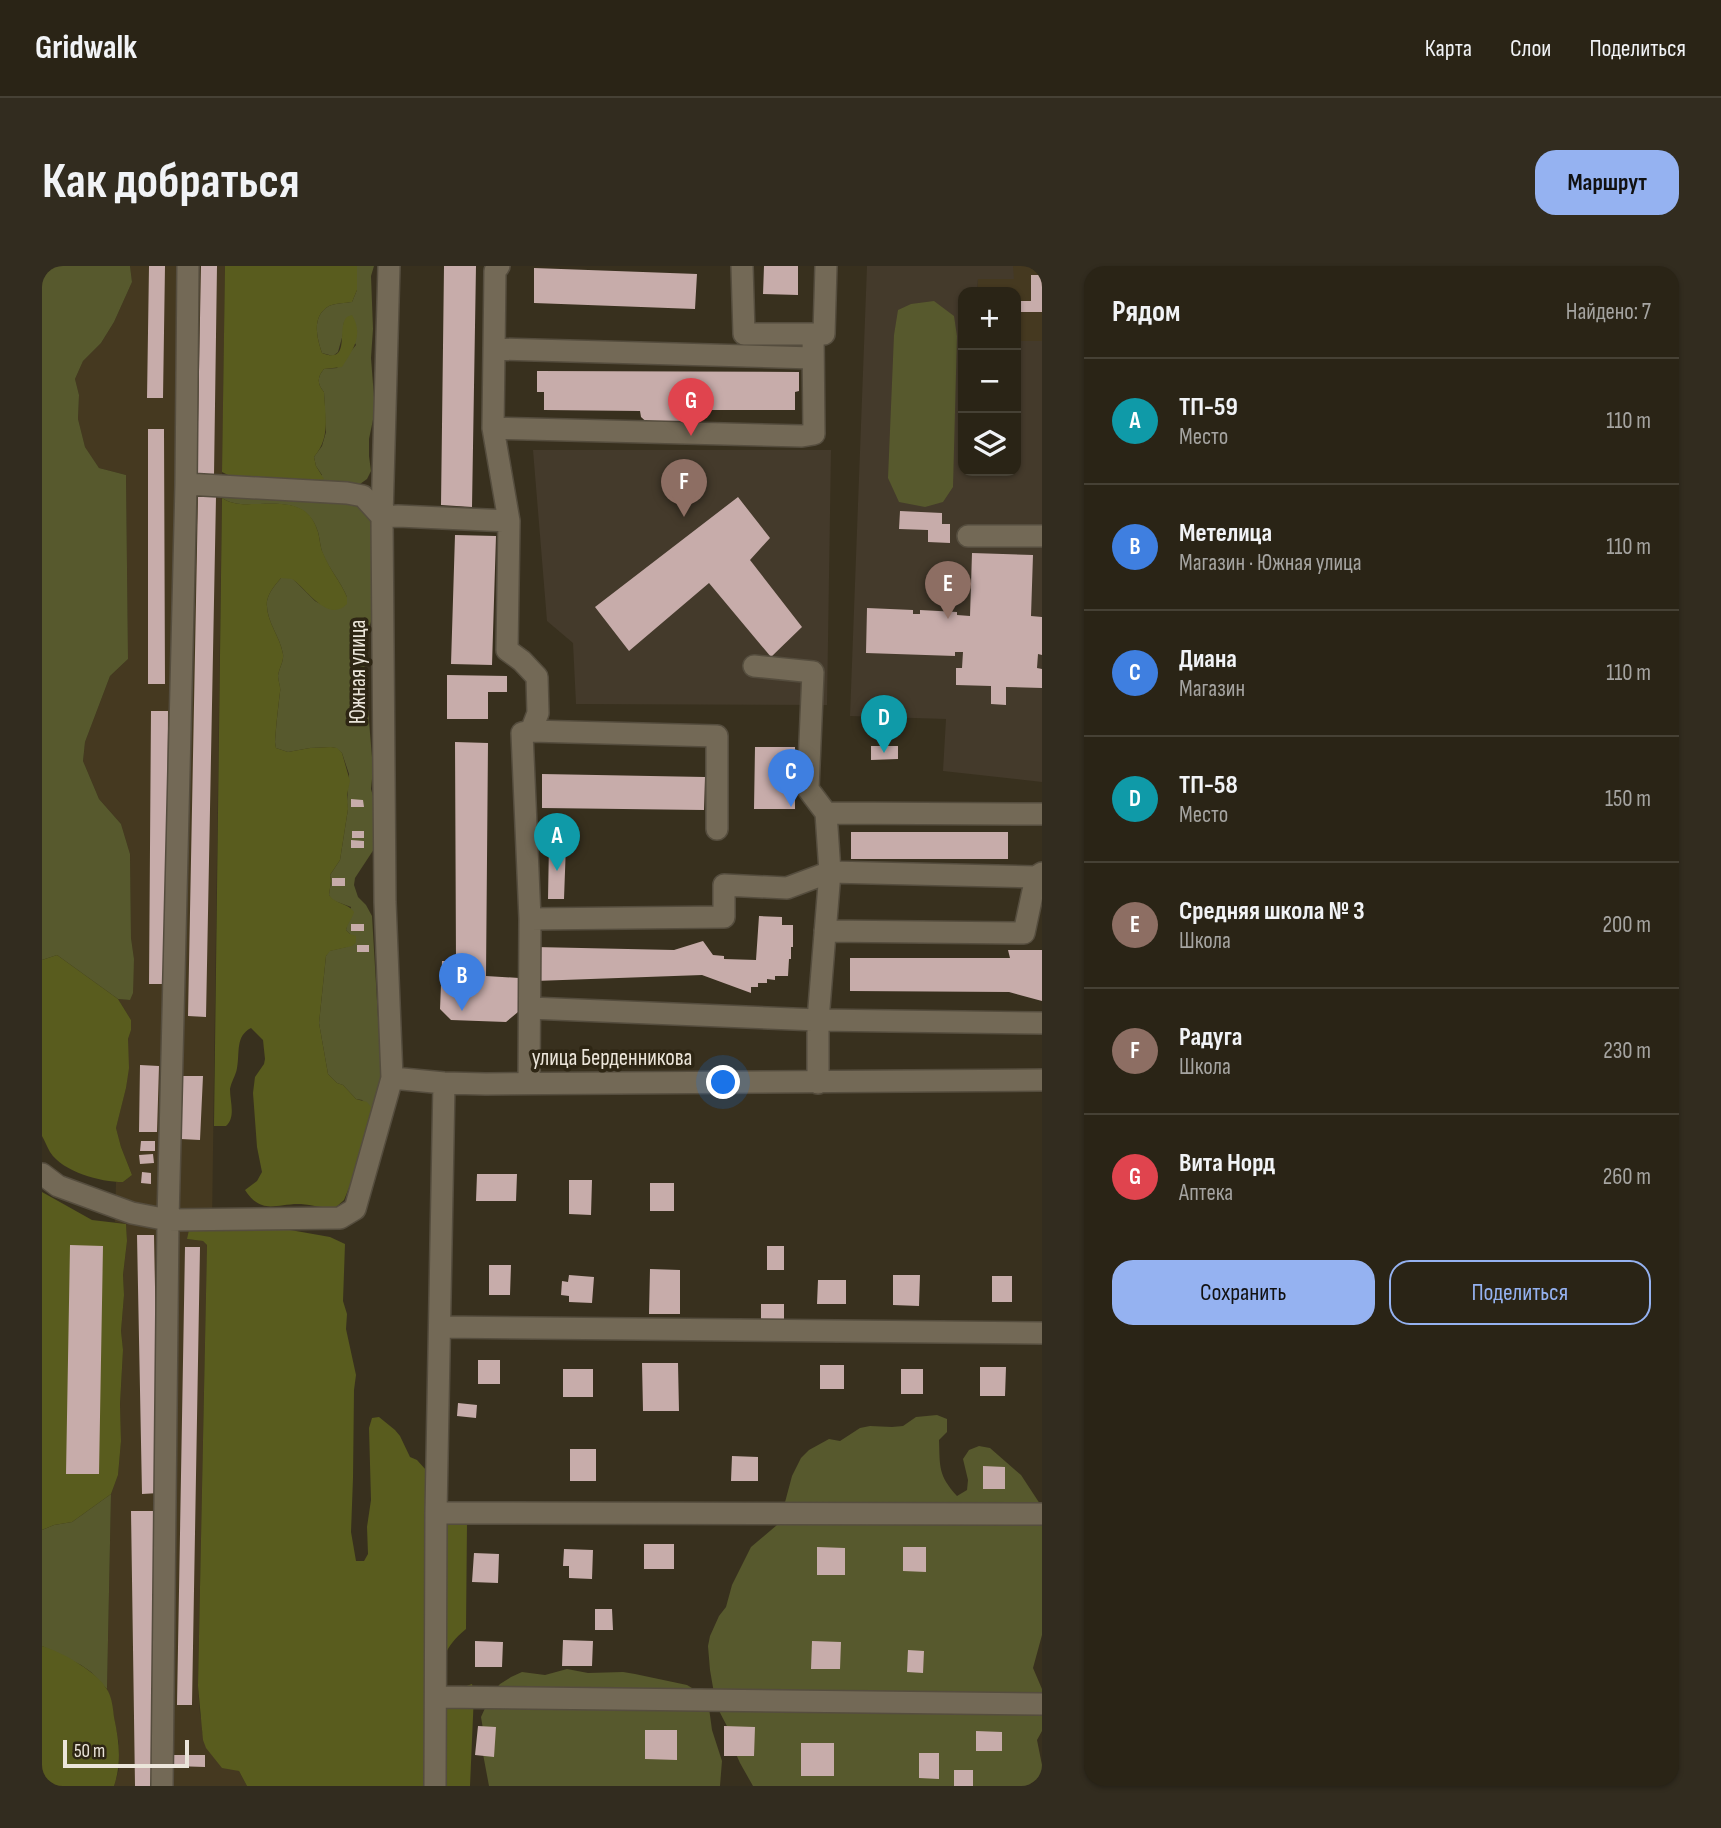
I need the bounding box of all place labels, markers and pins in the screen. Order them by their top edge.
pin: G [668,378,714,436]
pin: F [661,459,707,517]
pin: E [925,561,971,619]
pin: D [861,695,907,753]
pin: C [768,749,814,807]
pin: A [534,813,580,871]
pin: B [439,953,485,1011]

